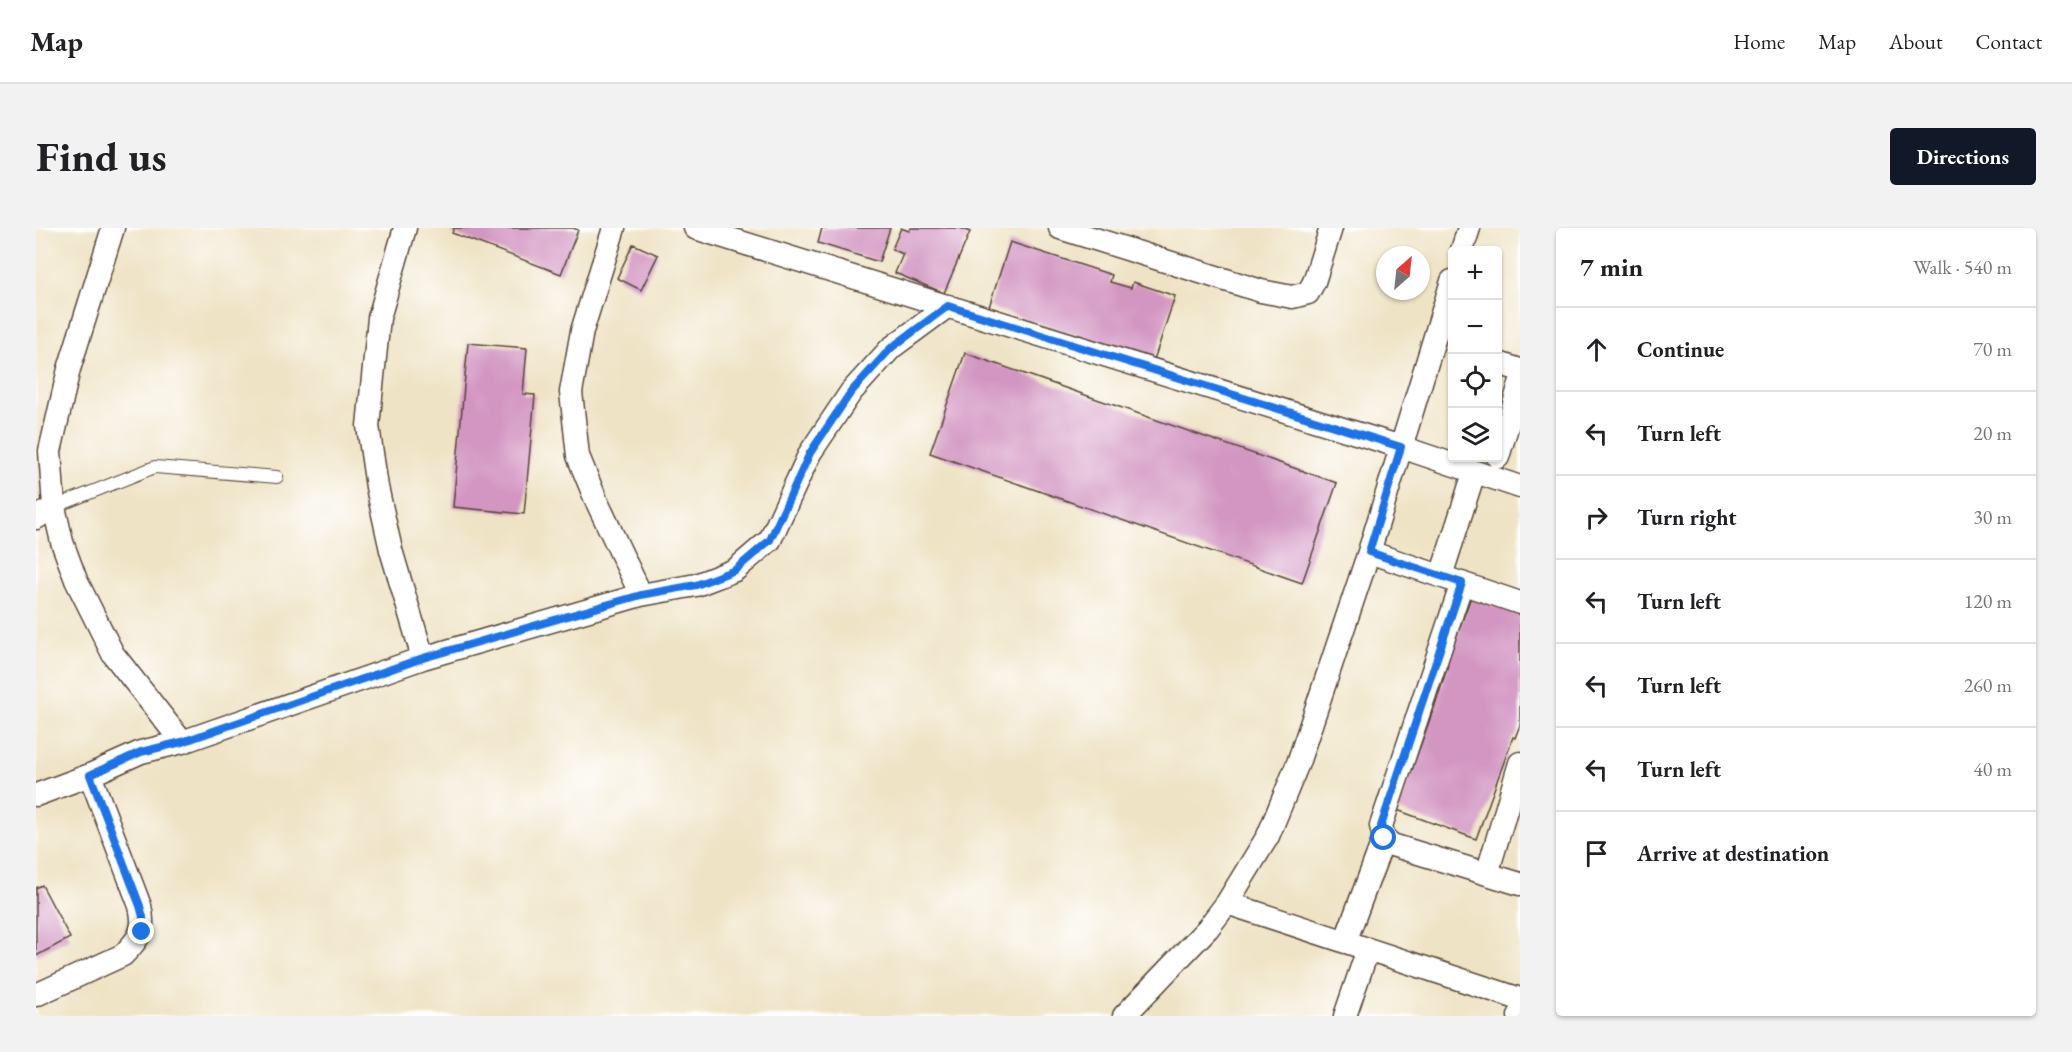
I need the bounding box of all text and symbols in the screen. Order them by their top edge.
text: Map [30,23,83,59]
text: Home [1733,28,1785,55]
text: Map [1818,28,1856,55]
text: About [1889,28,1942,55]
text: Contact [1975,28,2042,55]
button: Directions [1890,128,2036,185]
text: Find us [36,129,167,184]
north arrow [1376,246,1430,300]
map controls [1448,246,1502,462]
button: + [1448,246,1502,300]
text: 7 min [1580,250,1643,284]
text: Walk · 540 m [1913,254,2012,280]
button: − [1448,300,1502,354]
icon: ahead [1580,333,1613,366]
text: Continue [1637,335,1724,364]
text: 70 m [1973,336,2012,362]
button: locate [1448,354,1502,408]
button: layers [1448,408,1502,462]
icon: left [1580,417,1613,450]
text: Turn left [1637,419,1721,448]
text: 20 m [1973,420,2012,446]
icon: right [1580,501,1613,534]
text: Turn right [1637,503,1736,532]
text: 30 m [1973,504,2012,530]
icon: left [1580,585,1613,618]
text: Turn left [1637,587,1721,616]
text: 120 m [1964,588,2012,614]
icon: left [1580,669,1613,702]
text: Turn left [1637,671,1721,700]
text: 260 m [1964,672,2012,698]
icon: left [1580,753,1613,786]
text: Turn left [1637,755,1721,784]
text: 40 m [1973,756,2012,782]
route start [1370,824,1396,850]
icon: arrive [1580,837,1613,870]
text: Arrive at destination [1637,839,1829,868]
route end [128,918,154,944]

